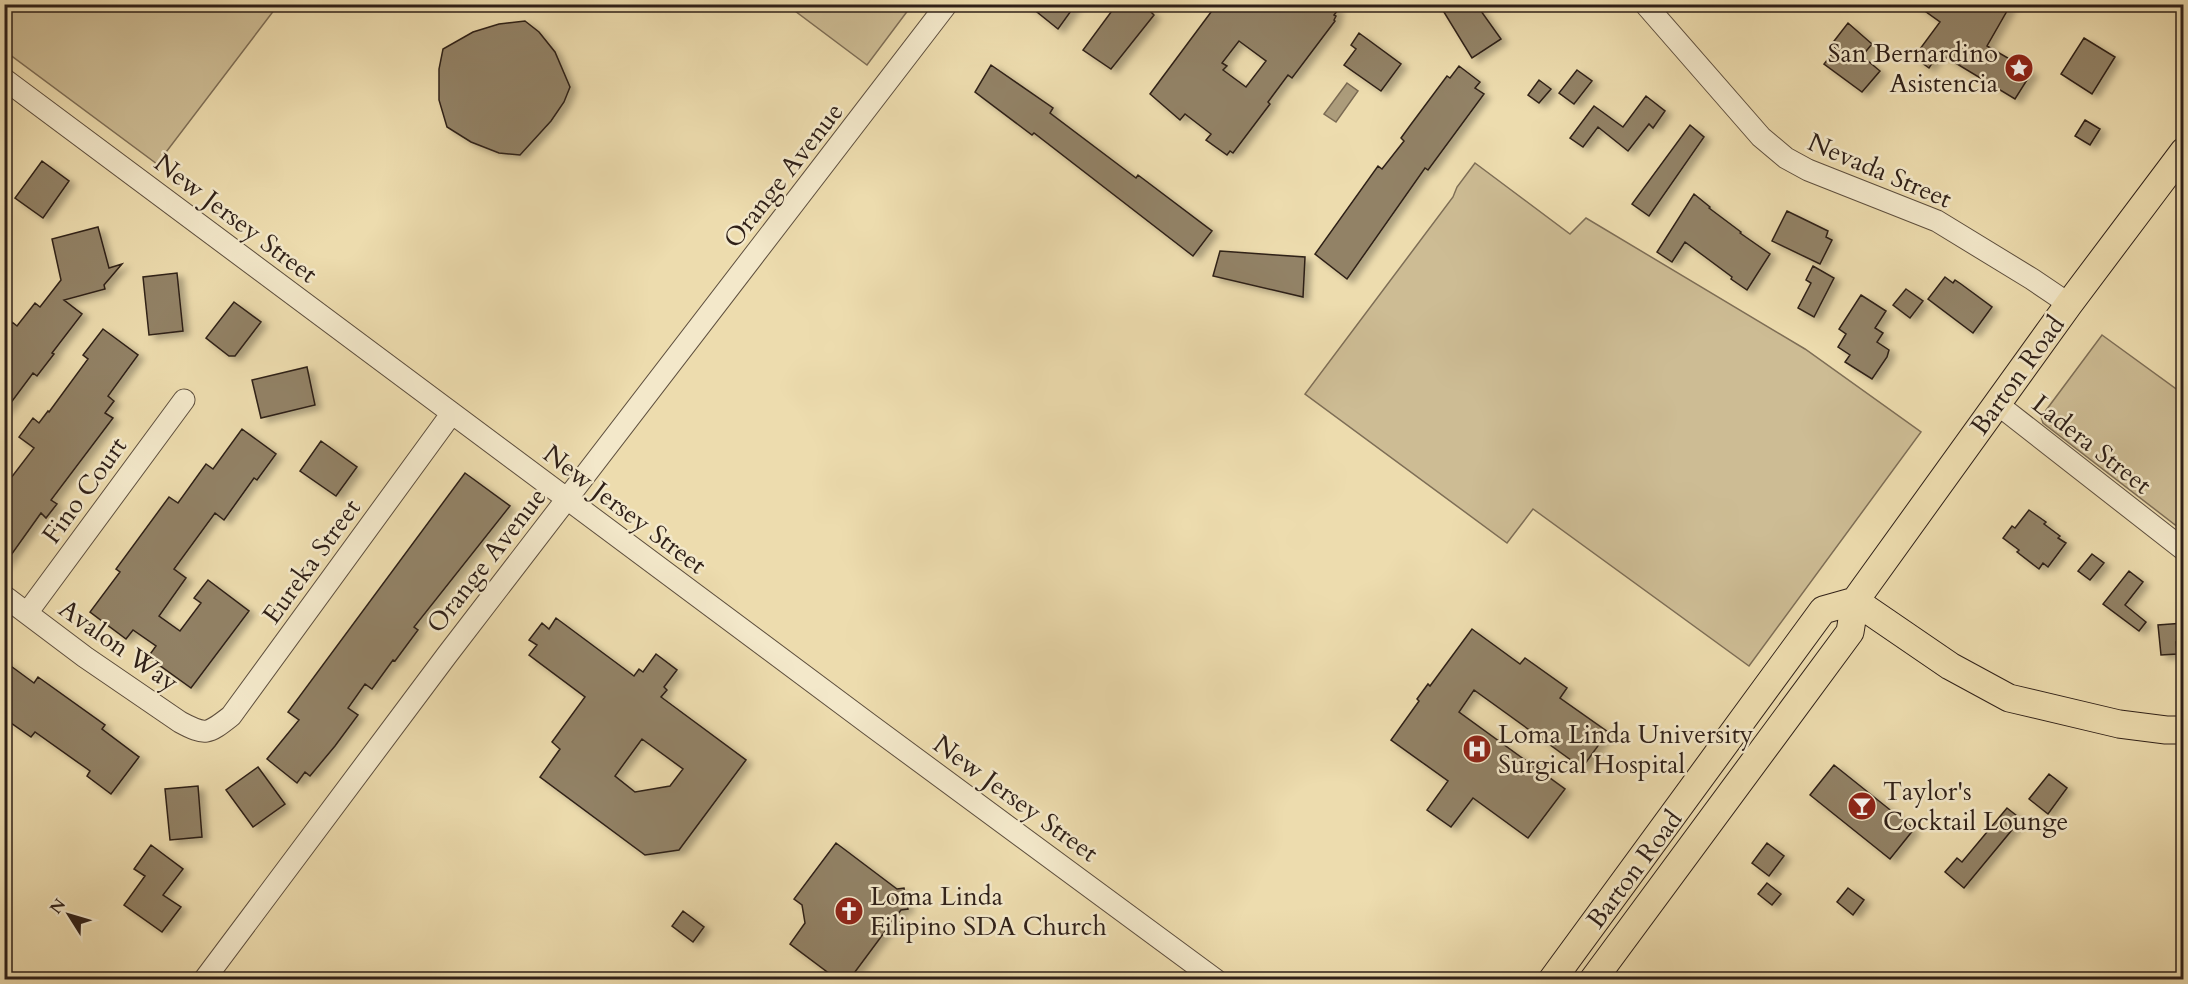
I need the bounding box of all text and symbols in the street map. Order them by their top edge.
place label: San Bernardino Asistencia [1828,36,1998,101]
place icon: San Bernardino Asistencia [2003,52,2035,84]
street label: Orange Avenue [716,95,851,255]
street label: Nevada Street [1803,124,1957,216]
street label: New Jersey Street [147,146,324,291]
street label: Barton Road [1962,308,2073,442]
street label: Ladera Street [2025,387,2159,502]
street label: Fino Court [34,430,135,551]
street label: New Jersey Street [536,437,713,582]
street label: Orange Avenue [419,480,554,640]
street label: Eureka Street [254,492,369,631]
street label: Avalon Way [52,591,186,700]
place label: Loma Linda University Surgical Hospital [1498,717,1754,782]
street label: New Jersey Street [926,727,1105,870]
hospital icon: Loma Linda University Surgical Hospital [1461,733,1493,765]
place label: Taylor's Cocktail Lounge [1883,774,2068,839]
bar icon: Taylor's Cocktail Lounge [1846,790,1878,822]
street label: Barton Road [1578,803,1690,936]
place label: Loma Linda Filipino SDA Church [870,879,1107,944]
north arrow [39,885,99,945]
text: N [45,894,71,919]
church icon: Loma Linda Filipino SDA Church [833,895,865,927]

